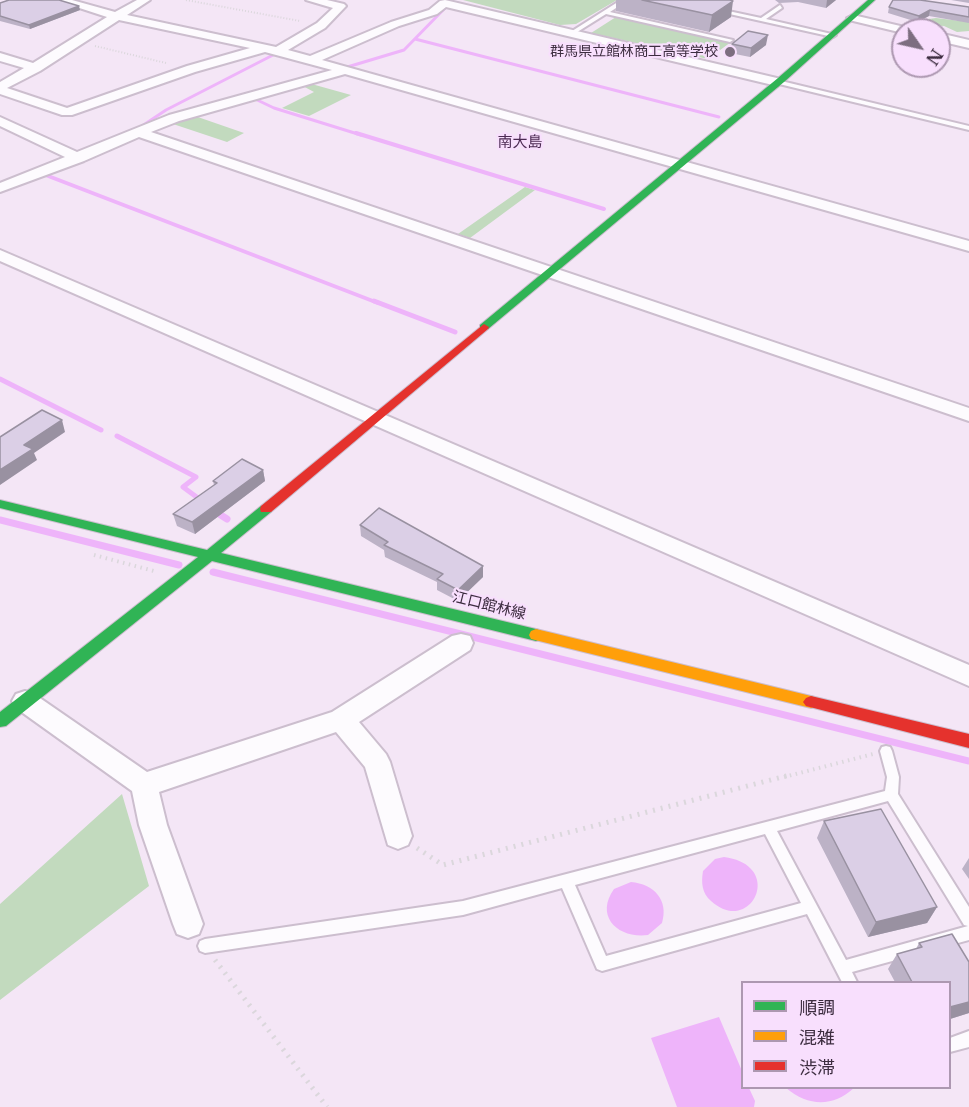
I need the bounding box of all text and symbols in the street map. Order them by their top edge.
north arrow [891,18,951,78]
place label: 群馬県立館林商工高等学校 [550,44,718,60]
marker: 群馬県立館林商工高等学校 [723,45,737,59]
text: N [922,45,947,69]
district label: 南大島 [498,134,542,152]
street label: 江口館林線 [450,588,528,624]
legend [741,981,951,1089]
text: 順調 [799,997,835,1019]
text: 混雑 [799,1027,835,1049]
text: 渋滞 [799,1057,835,1079]

